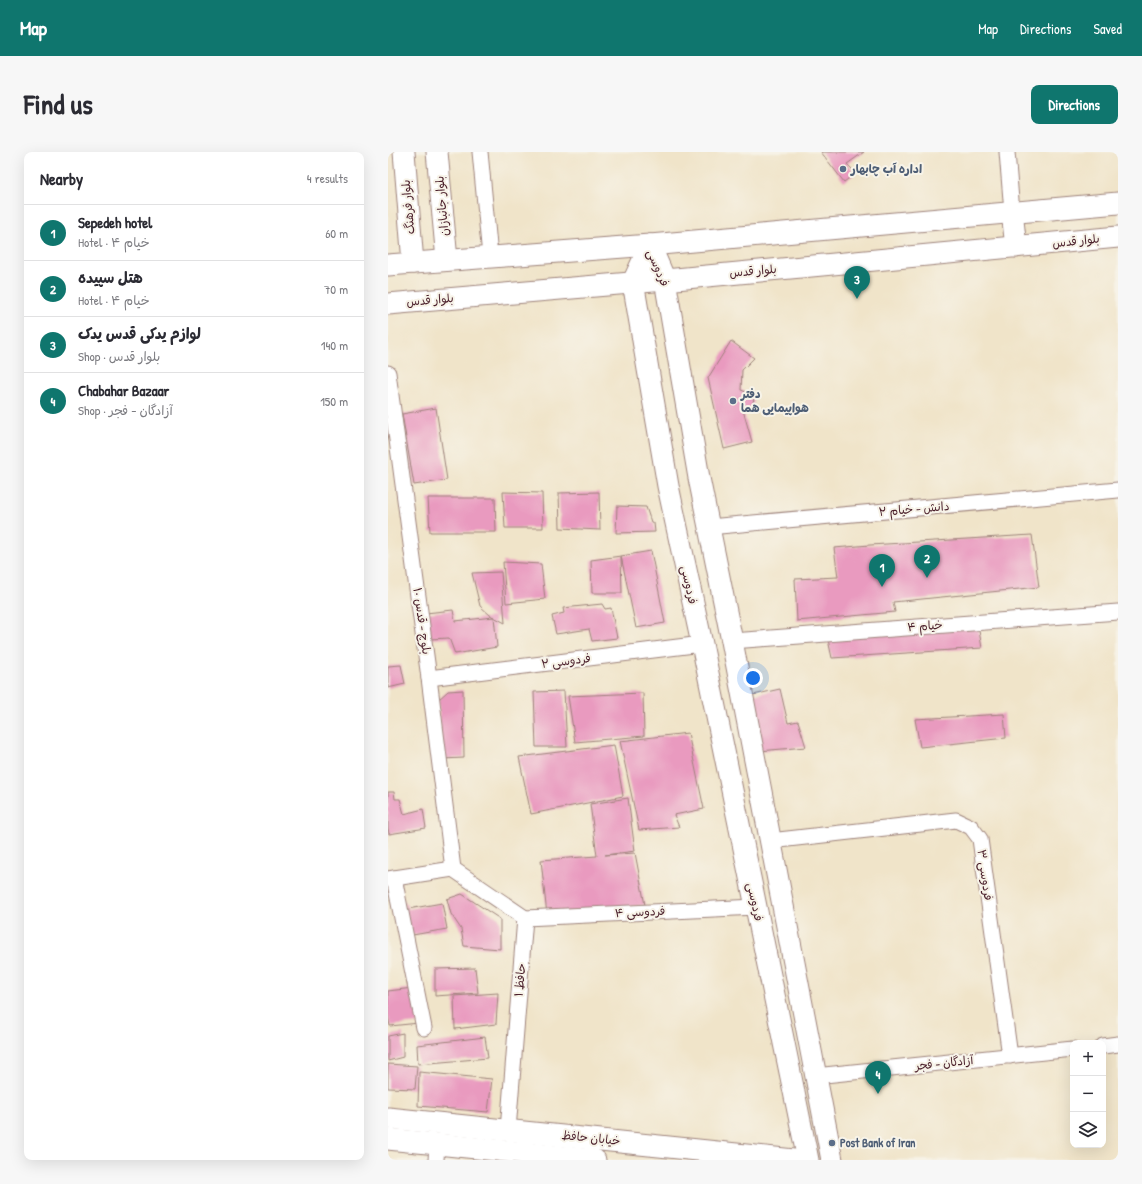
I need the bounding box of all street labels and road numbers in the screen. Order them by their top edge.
street label: بلوار جانبازان [430,175,453,237]
street label: بلوار فرهنگ [397,179,418,235]
street label: بلوار قدس [1051,230,1101,251]
street label: فردوسی [643,247,674,289]
street label: بلوار قدس [729,260,777,281]
street label: بلوار قدس [406,289,454,310]
street label: دانش - خیام ۲ [878,497,950,521]
street label: فردوسی [677,564,702,606]
street label: بلوچ - قدس ۱۰ [408,586,436,656]
street label: خیام ۴ [907,616,943,636]
street label: فردوسی ۲ [540,649,592,672]
street label: فردوسی ۳ [973,848,997,902]
street label: فردوسی [743,881,768,923]
street label: فردوسی ۴ [614,902,666,921]
street label: حافظ ۱ [510,963,529,997]
street label: آزادگان - فجر [913,1051,975,1074]
street label: خیابان حافظ [561,1126,621,1149]

